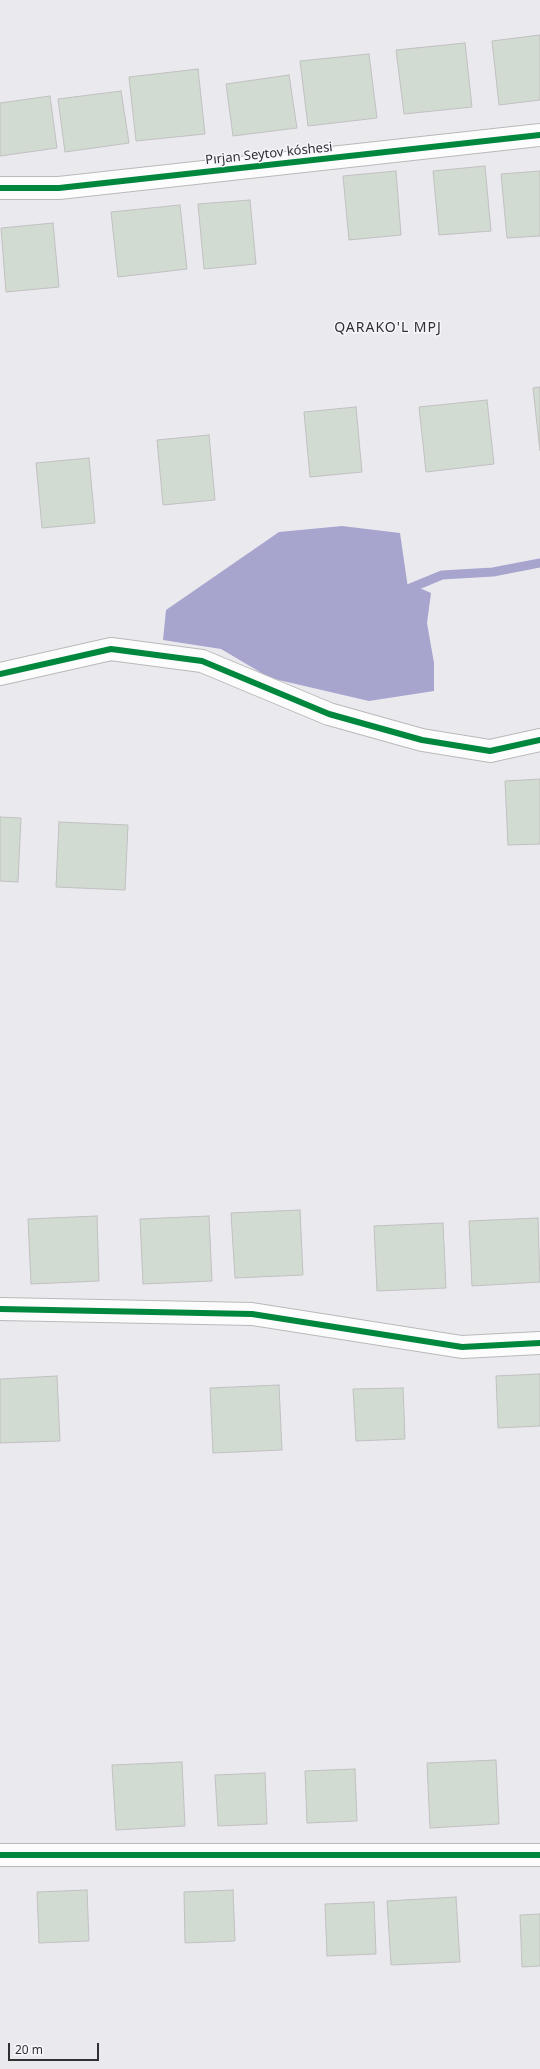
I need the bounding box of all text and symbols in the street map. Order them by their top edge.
street label: Pırjan Seytov kóshesi [205,140,333,168]
district label: QARAKO'L MPJ [334,320,442,336]
scale bar [10,2035,101,2061]
text: 20 m [15,2041,43,2058]

